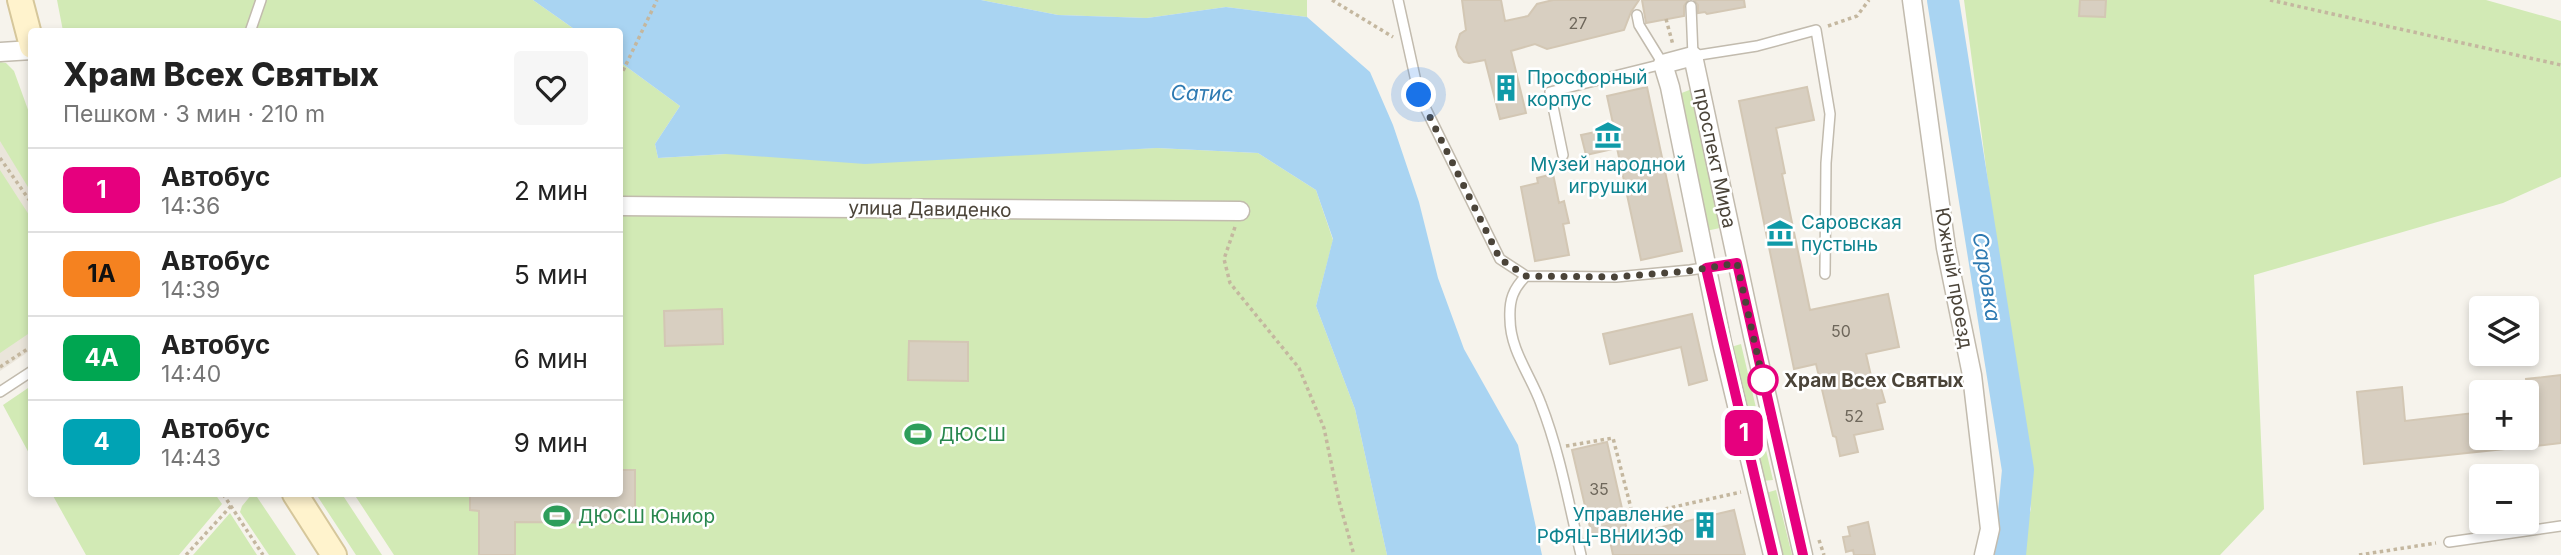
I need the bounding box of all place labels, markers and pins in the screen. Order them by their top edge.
place label: Просфорный корпус [1527,66,1648,111]
building icon: Просфорный корпус [1491,73,1521,103]
museum icon: Музей народной игрушки [1593,120,1623,150]
place label: Музей народной игрушки [1530,153,1686,198]
place label: Саровская пустынь [1801,211,1902,256]
museum icon: Саровская пустынь [1765,218,1795,248]
marker: Храм Всех Святых [1748,365,1778,395]
place label: Храм Всех Святых [1784,369,1964,392]
sports icon: ДЮСШ [903,419,933,449]
place label: ДЮСШ [939,423,1006,446]
sports icon: ДЮСШ Юниор [542,501,572,531]
place label: Управление РФЯЦ-ВНИИЭФ [1537,503,1684,548]
place label: ДЮСШ Юниор [578,505,715,528]
building icon: Управление РФЯЦ-ВНИИЭФ [1690,510,1720,540]

